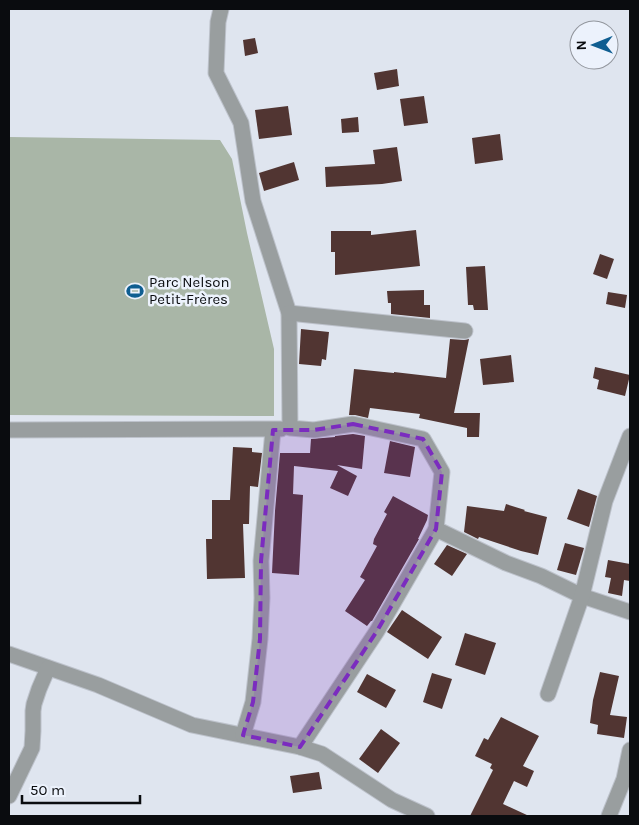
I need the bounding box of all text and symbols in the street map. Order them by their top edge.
north arrow [569,20,619,70]
text: N [573,40,590,50]
place label: Parc Nelson Petit-Frères [149,273,230,308]
sports icon: Parc Nelson Petit-Frères [125,281,145,301]
scale bar [22,772,140,804]
text: 50 m [30,781,65,799]

